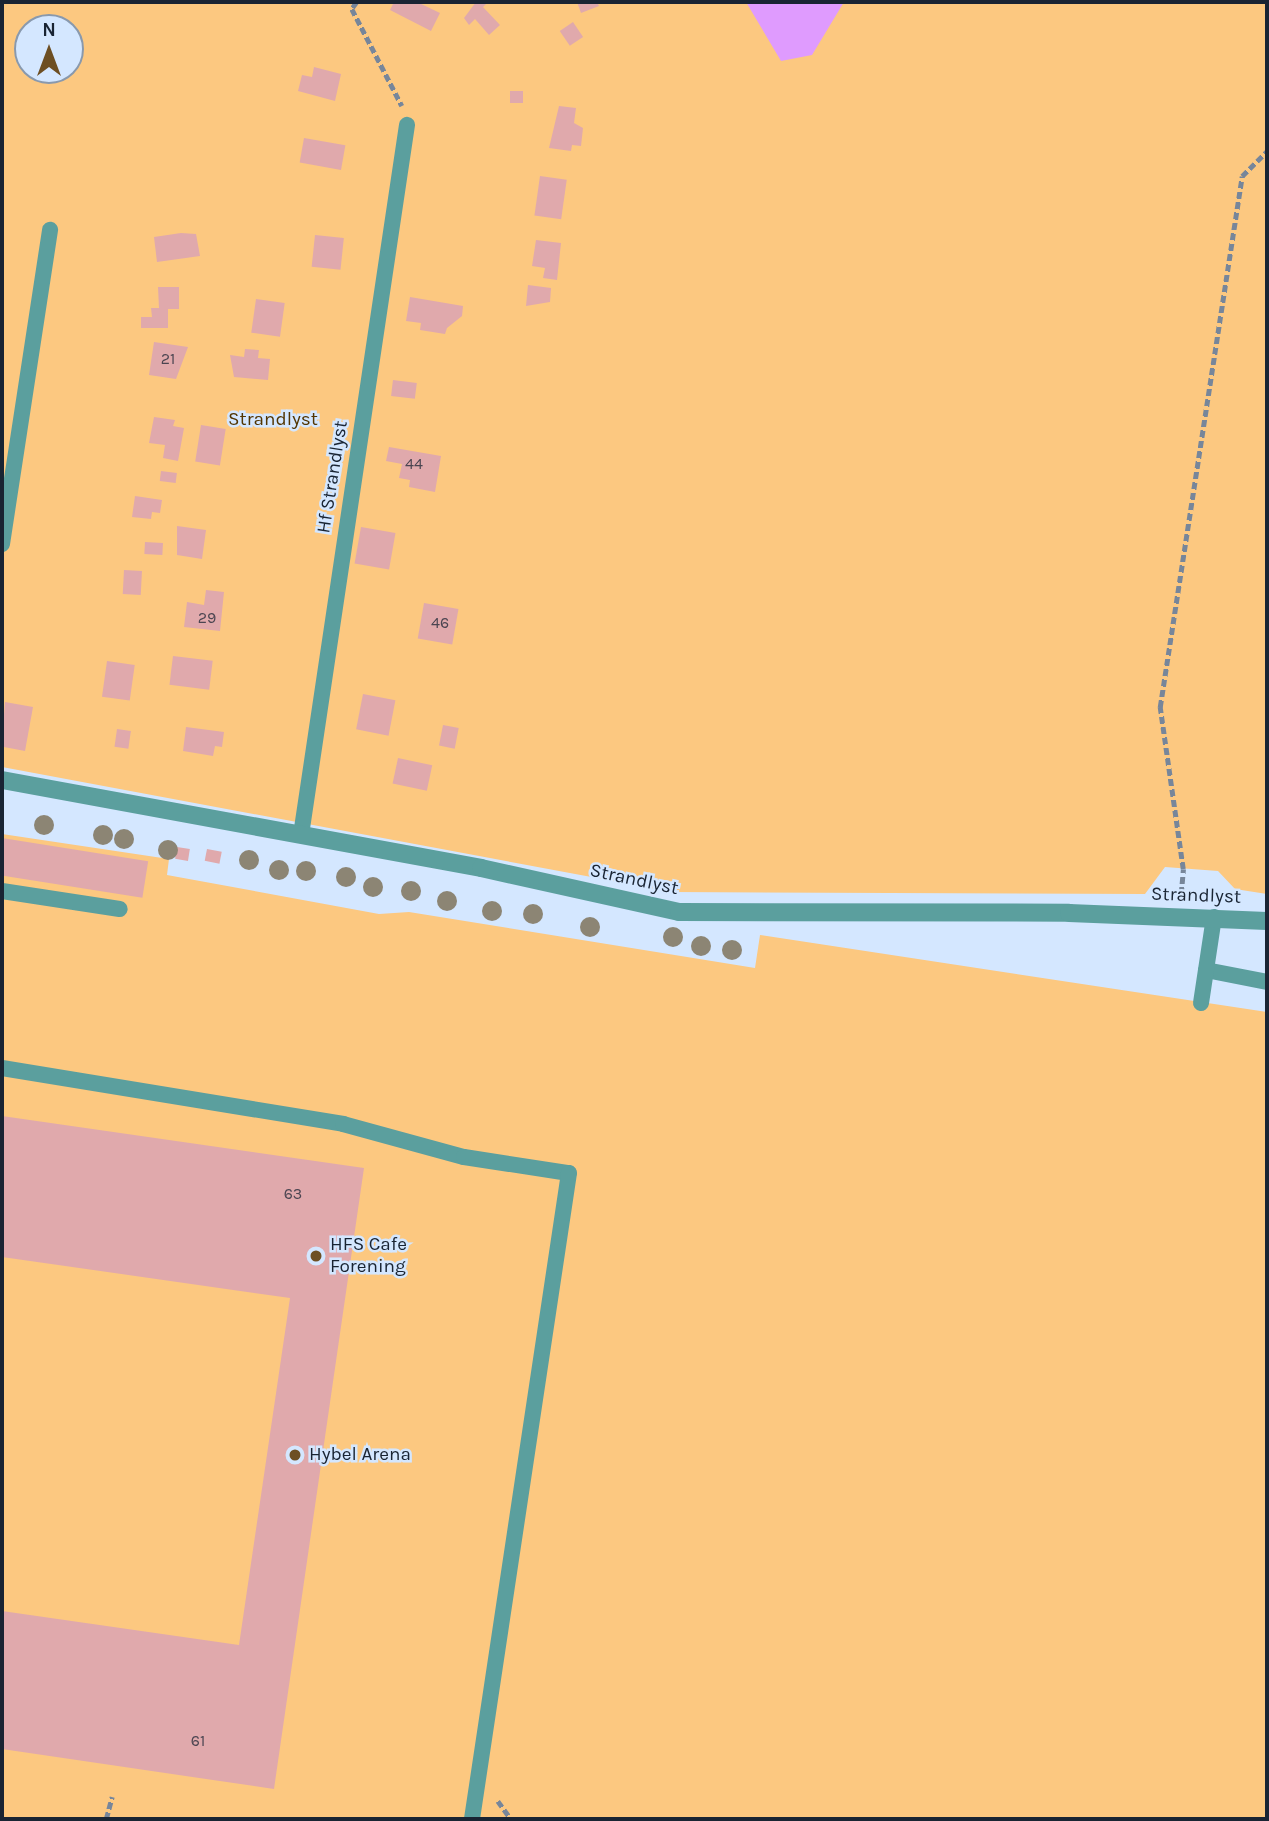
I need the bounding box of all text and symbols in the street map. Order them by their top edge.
north arrow [14,14,84,84]
text: N [42,19,56,41]
house number: 21 [161,349,175,369]
park label: Strandlyst [228,409,318,431]
street label: Hf Strandlyst [313,419,353,535]
house number: 44 [405,454,423,474]
house number: 29 [198,608,216,628]
house number: 46 [431,613,449,633]
street label: Strandlyst [588,859,680,901]
street label: Strandlyst [1151,883,1241,909]
house number: 63 [284,1184,302,1204]
place label: HFS Cafe Forening [330,1234,407,1278]
marker: HFS Cafe Forening [308,1248,324,1264]
place label: Hybel Arena [309,1444,411,1466]
marker: Hybel Arena [287,1447,303,1463]
house number: 61 [191,1731,205,1751]

